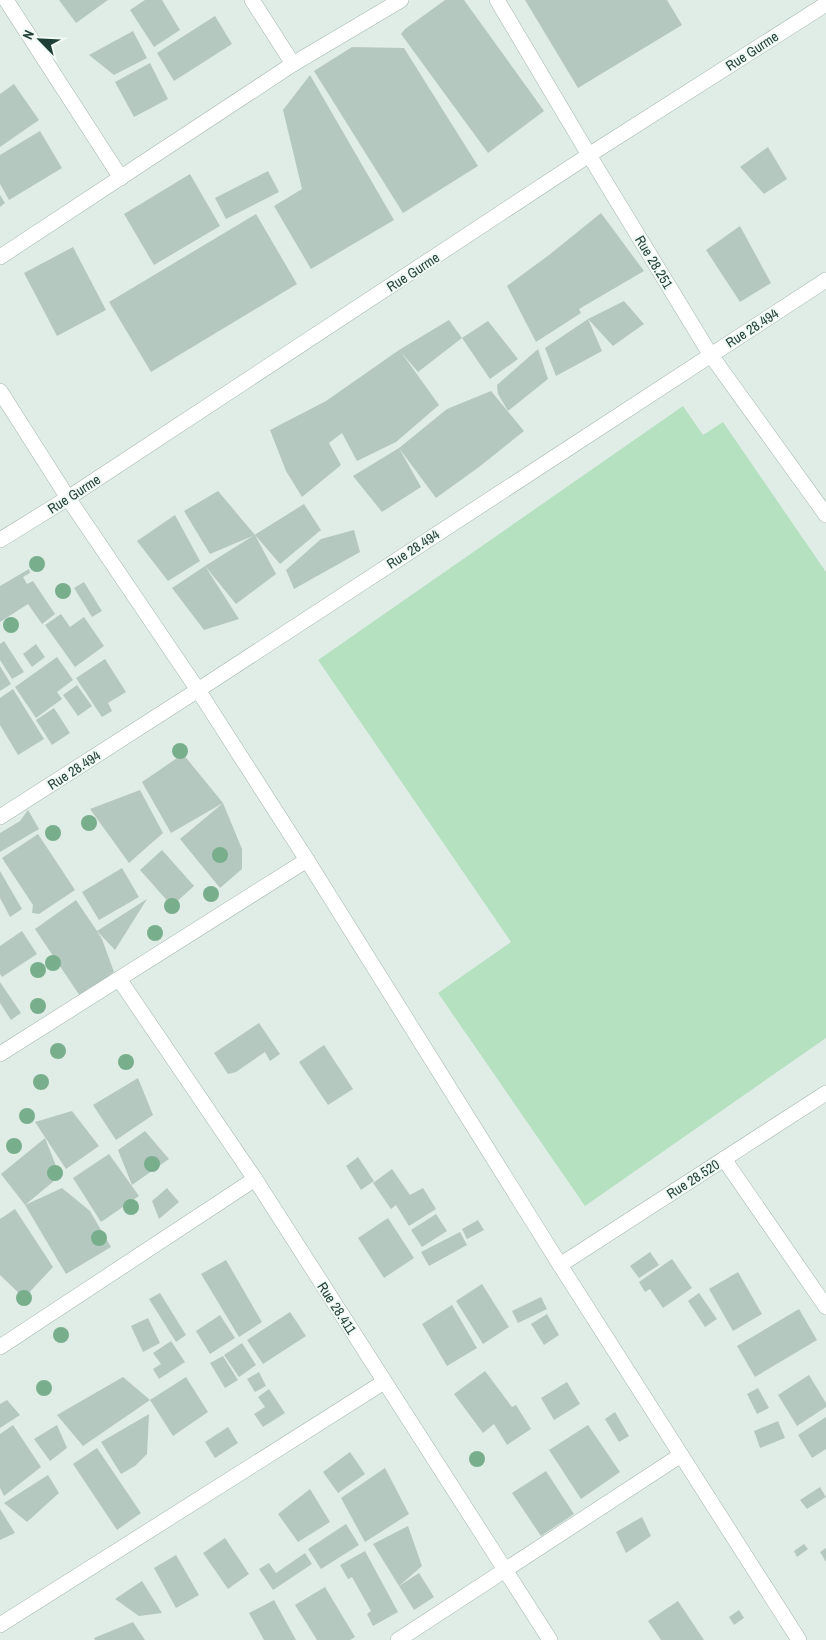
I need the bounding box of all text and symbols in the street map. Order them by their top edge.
north arrow [15,15,65,65]
text: N [18,27,38,42]
street label: Rue Gurme [722,27,782,75]
street label: Rue 28.251 [631,232,677,293]
street label: Rue Gurme [383,248,443,296]
street label: Rue 28.494 [722,304,782,352]
street label: Rue Gurme [44,470,104,518]
street label: Rue 28.494 [383,525,443,573]
street label: Rue 28.494 [44,746,104,794]
street label: Rue 28.520 [663,1155,723,1203]
street label: Rue 28.411 [314,1279,361,1338]

